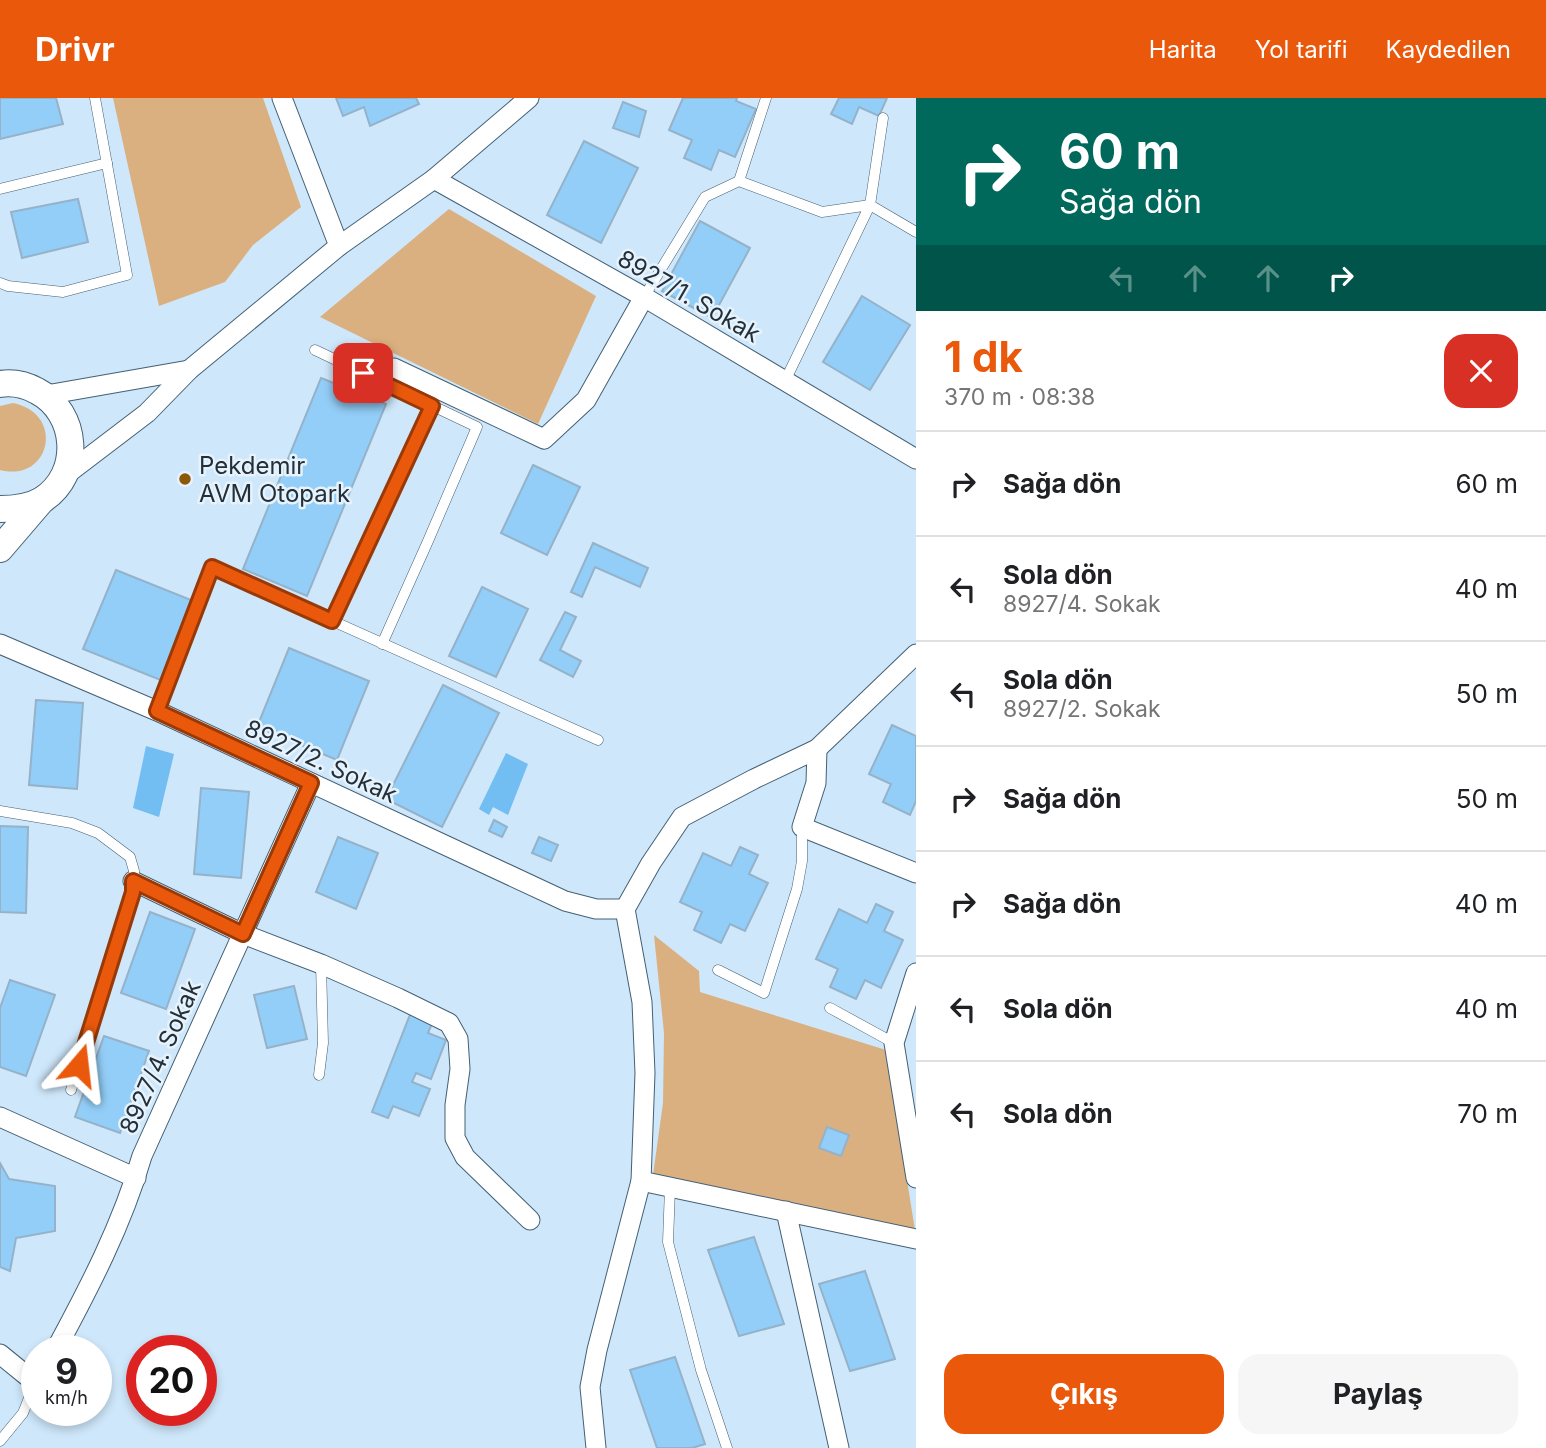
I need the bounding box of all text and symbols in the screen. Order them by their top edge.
text: Drivr [35,29,115,69]
text: Harita [1149,35,1217,64]
text: Yol tarifi [1255,35,1348,64]
text: Kaydedilen [1386,35,1511,64]
text: 60 m [1059,122,1180,181]
icon: right [944,126,1035,217]
text: Sağa dön [1059,182,1202,221]
street label: 8927/1. Sokak [613,244,765,348]
icon: left [1103,259,1141,297]
icon: ahead [1176,259,1214,297]
icon: ahead [1249,259,1287,297]
icon: right [1322,259,1360,297]
text: 1 dk [944,331,1023,382]
button: close [1444,334,1518,408]
pin [333,343,393,403]
icon: arrive [344,354,382,392]
text: 370 m · 08:38 [944,383,1095,411]
place label: Pekdemir AVM Otopark [199,451,350,508]
icon: right [944,465,982,503]
text: Sağa dön [1003,468,1121,499]
text: 60 m [1455,468,1518,499]
marker: Pekdemir AVM Otopark [177,471,193,487]
text: Sola dön [1003,559,1113,590]
icon: left [944,570,982,608]
text: 40 m [1455,573,1518,604]
text: 8927/4. Sokak [1003,590,1161,618]
text: Sola dön [1003,664,1113,695]
icon: left [944,675,982,713]
text: 50 m [1456,678,1518,709]
text: 8927/2. Sokak [1003,695,1161,723]
street label: 8927/2. Sokak [240,713,402,809]
icon: right [944,780,982,818]
text: Sağa dön [1003,783,1121,814]
text: 50 m [1456,783,1518,814]
icon: right [944,885,982,923]
text: Sağa dön [1003,888,1121,919]
text: 40 m [1455,888,1518,919]
street label: 8927/4. Sokak [113,976,207,1138]
icon: left [944,990,982,1028]
text: Sola dön [1003,993,1113,1024]
text: 40 m [1455,993,1518,1024]
position arrow [42,1028,116,1102]
icon: left [944,1095,982,1133]
text: Sola dön [1003,1098,1113,1129]
text: 70 m [1457,1098,1518,1129]
speed limit sign: 20 [126,1335,217,1426]
text: 9 [55,1350,78,1392]
button: Çıkış [944,1354,1224,1434]
button: Paylaş [1238,1354,1518,1434]
text: km/h [45,1387,88,1408]

